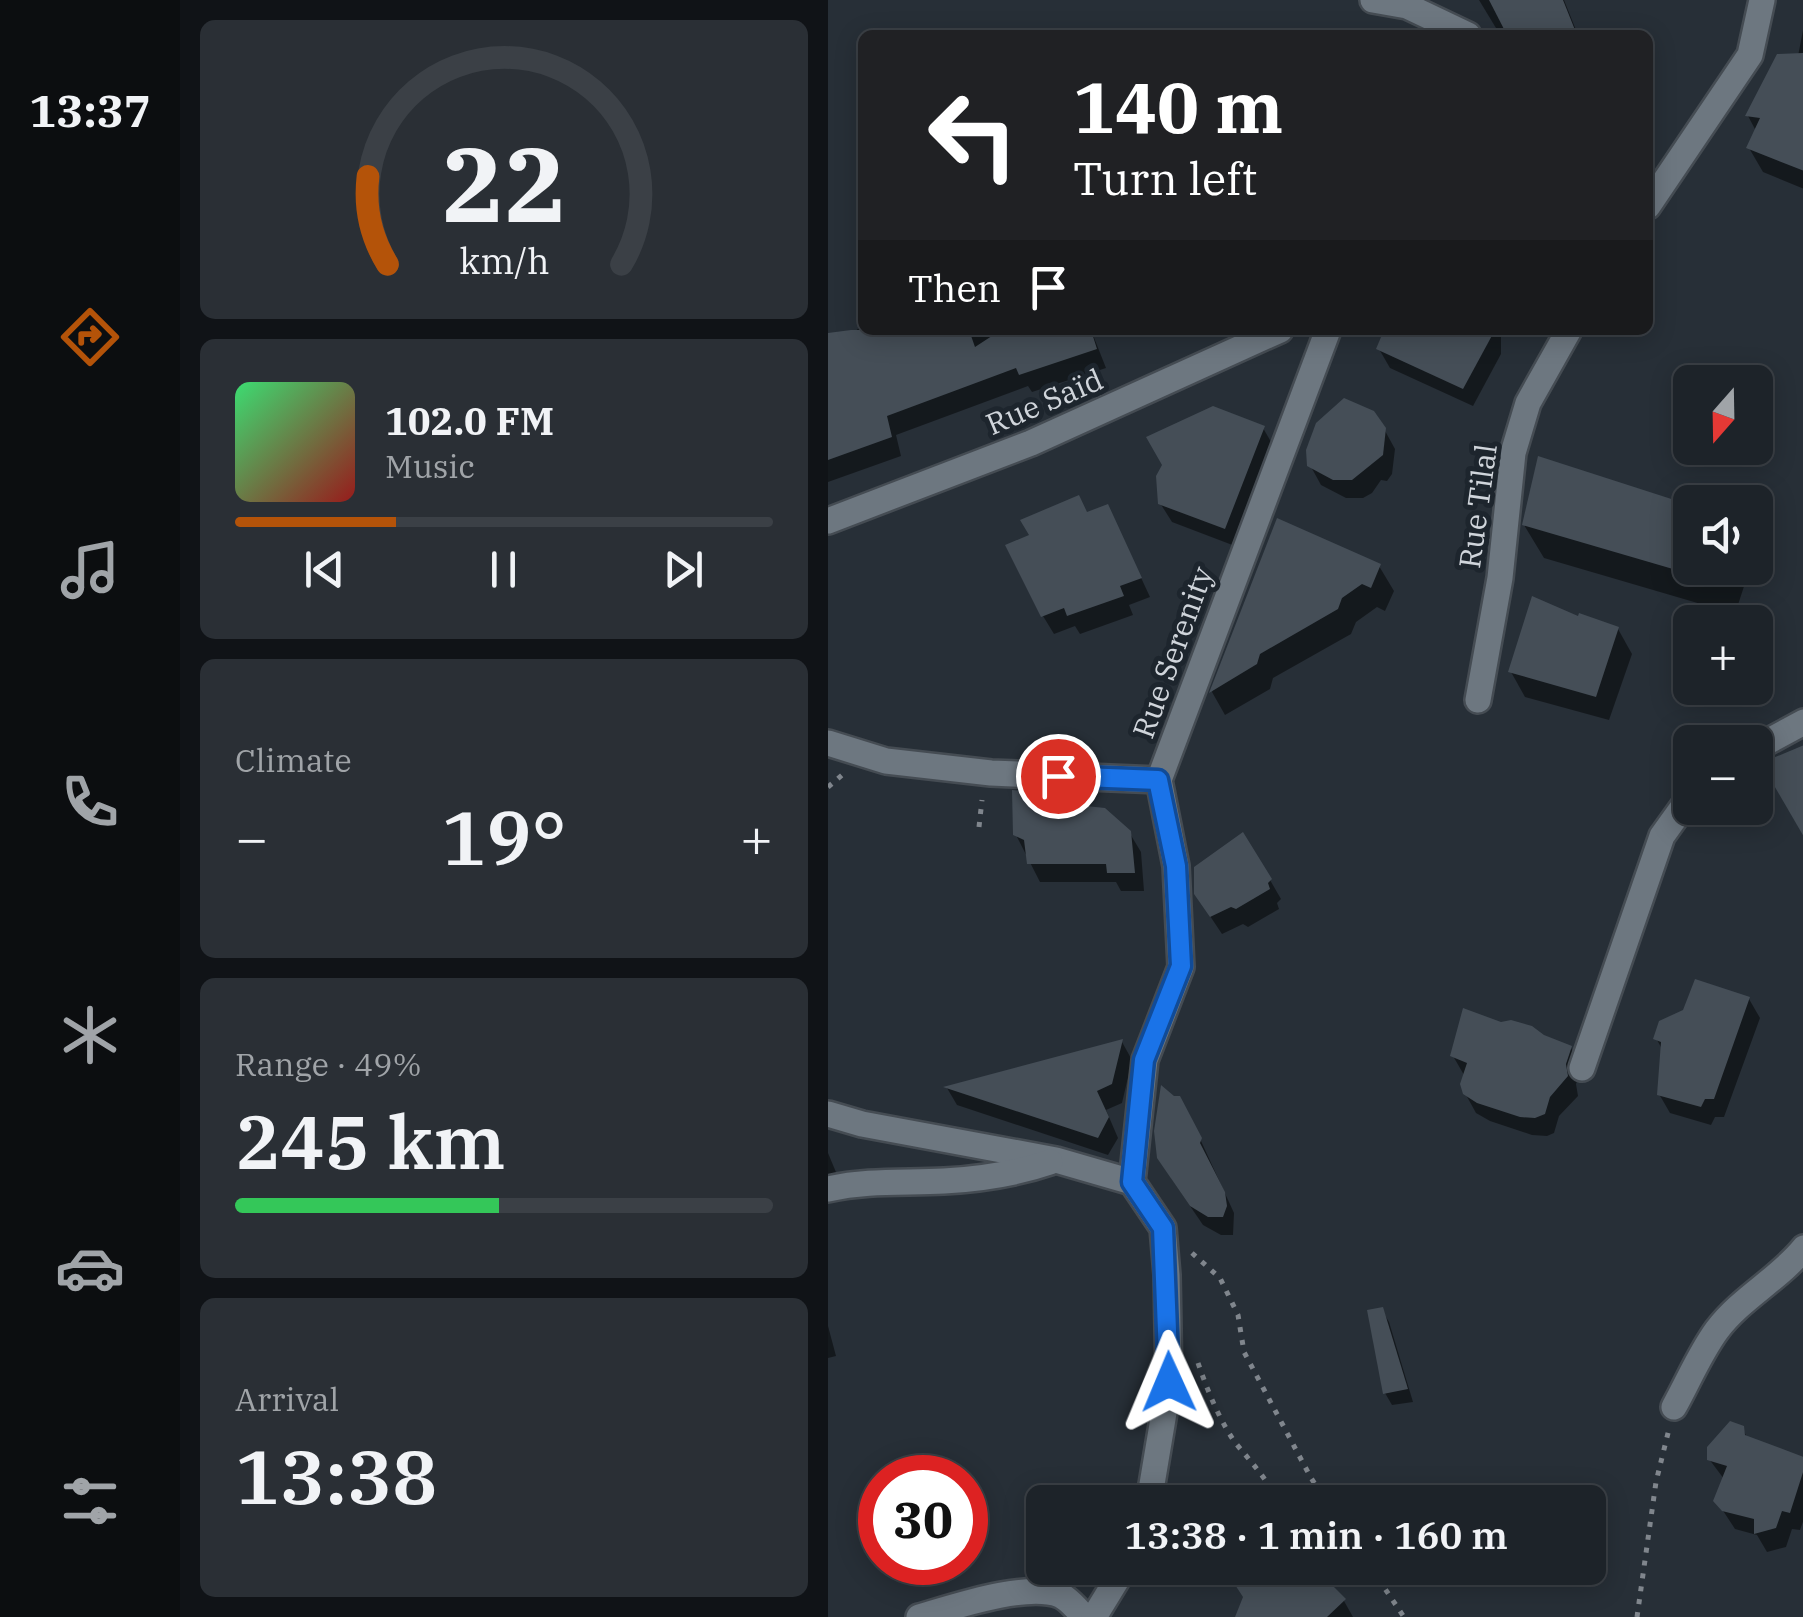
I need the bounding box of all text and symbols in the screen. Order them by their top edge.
text: 140 m [1073,61,1283,152]
icon: left [908,70,1038,200]
text: 13:37 [29,81,151,139]
text: 22 [442,115,566,251]
text: Turn left [1073,149,1257,207]
text: km/h [459,237,549,284]
icon: arrive [1021,260,1076,315]
text: Then [908,263,1001,312]
icon: directions [55,302,125,372]
street label: Rue Saïd [980,359,1108,443]
north arrow [1673,365,1773,465]
map controls [1673,365,1773,825]
text: 102.0 FM [385,396,554,445]
street label: Rue Tilal [1449,441,1505,571]
text: Music [385,445,475,487]
button: sound [1673,485,1773,585]
icon: music [55,535,125,605]
icon: previous [297,542,352,597]
icon: pause [476,542,531,597]
icon: next [656,542,711,597]
street label: Rue Serenity [1123,561,1221,743]
button: + [1673,605,1773,705]
button: − [1673,725,1773,825]
pin [1016,734,1101,819]
text: Climate [235,739,352,781]
icon: arrive [1031,749,1086,804]
icon: phone [55,767,125,837]
text: 19° [441,788,567,886]
text: − [235,802,268,873]
text: + [740,802,773,873]
icon: climate [55,1000,125,1070]
text: Range · 49% [235,1043,422,1085]
text: 245 km [235,1092,506,1190]
icon: car [55,1233,125,1303]
position arrow [1117,1330,1221,1434]
text: Arrival [235,1378,339,1420]
text: 13:38 [235,1427,437,1525]
speed limit sign: 30 [858,1455,988,1585]
icon: filters [55,1466,125,1536]
text: 13:38 · 1 min · 160 m [1124,1510,1508,1559]

